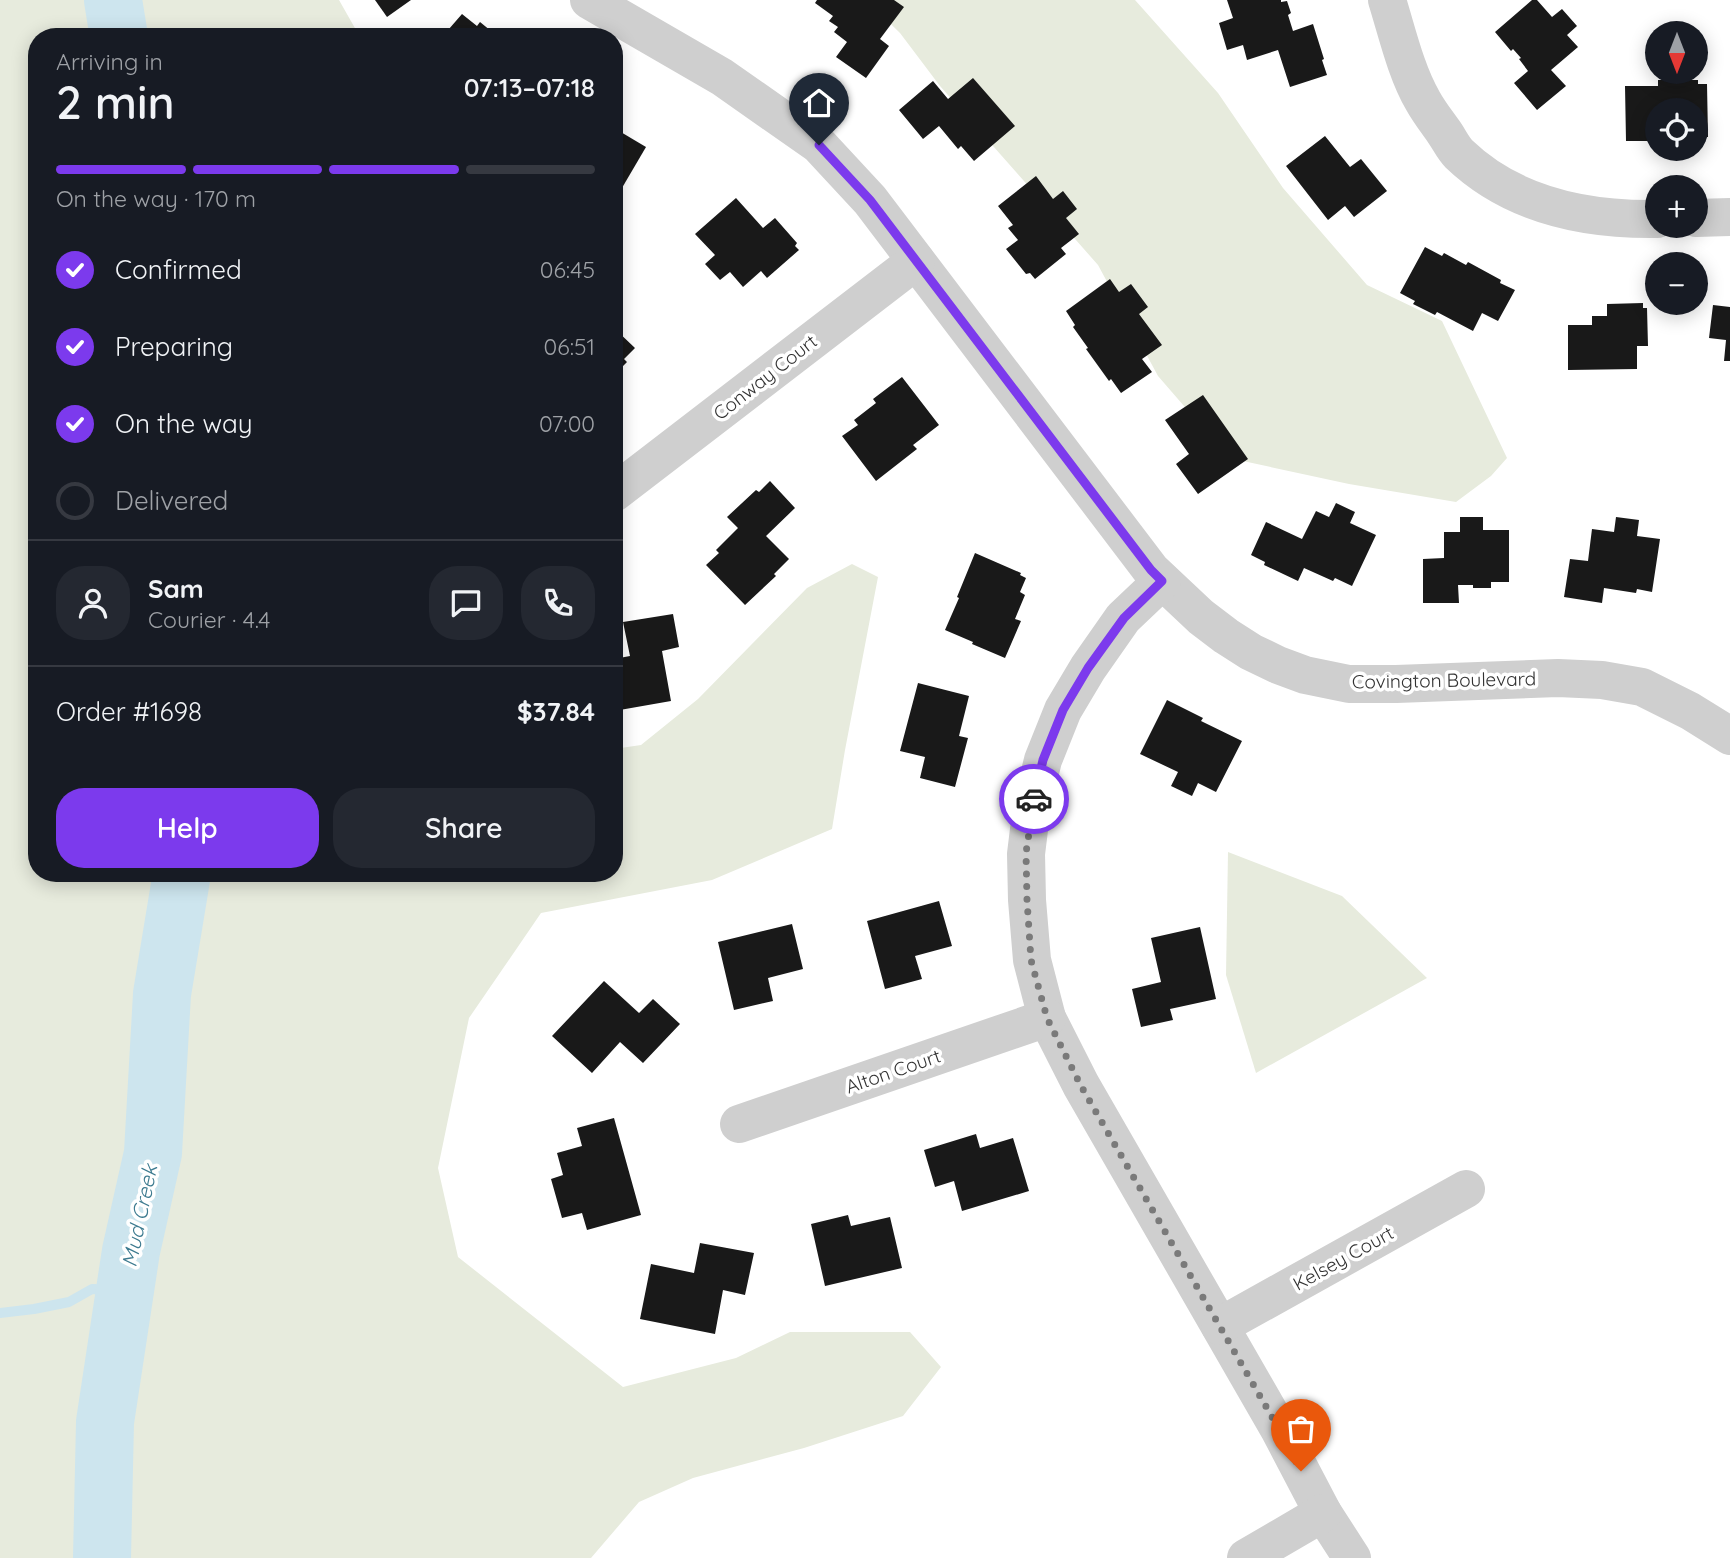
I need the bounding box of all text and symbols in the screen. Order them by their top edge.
north arrow [1645,21,1708,84]
map controls [1645,21,1708,315]
text: Arriving in [56,47,163,76]
text: 07:13–07:18 [464,71,595,104]
text: 2 min [56,73,175,131]
pin [789,73,849,145]
icon: home [800,84,838,122]
button: locate [1645,98,1708,161]
button: + [1645,175,1708,238]
text: On the way · 170 m [56,184,256,213]
icon: check [56,251,94,289]
button: − [1645,252,1708,315]
text: Confirmed [115,253,242,286]
text: 06:45 [540,255,595,284]
icon: check [56,328,94,366]
street label: Conway Court [708,329,822,425]
text: Preparing [115,330,233,363]
text: 06:51 [544,332,595,361]
icon: check [56,405,94,443]
text: On the way [115,407,253,440]
text: 07:00 [539,409,595,438]
text: Delivered [115,484,228,517]
button: person [56,566,130,640]
button: chat [429,566,503,640]
button: phone [521,566,595,640]
text: Sam [148,572,204,605]
text: Courier · 4.4 [148,605,270,634]
street label: Covington Boulevard [1352,666,1536,694]
text: Order #1698 [56,695,202,728]
text: $37.84 [517,695,595,728]
courier [999,764,1069,834]
icon: car [1015,780,1053,818]
button: Help [56,788,319,868]
button: Share [333,788,595,868]
street label: Alton Court [842,1044,944,1098]
water label: Mud Creek [115,1160,163,1269]
street label: Kelsey Court [1288,1220,1398,1296]
pin [1271,1399,1331,1471]
icon: bag [1282,1410,1320,1448]

